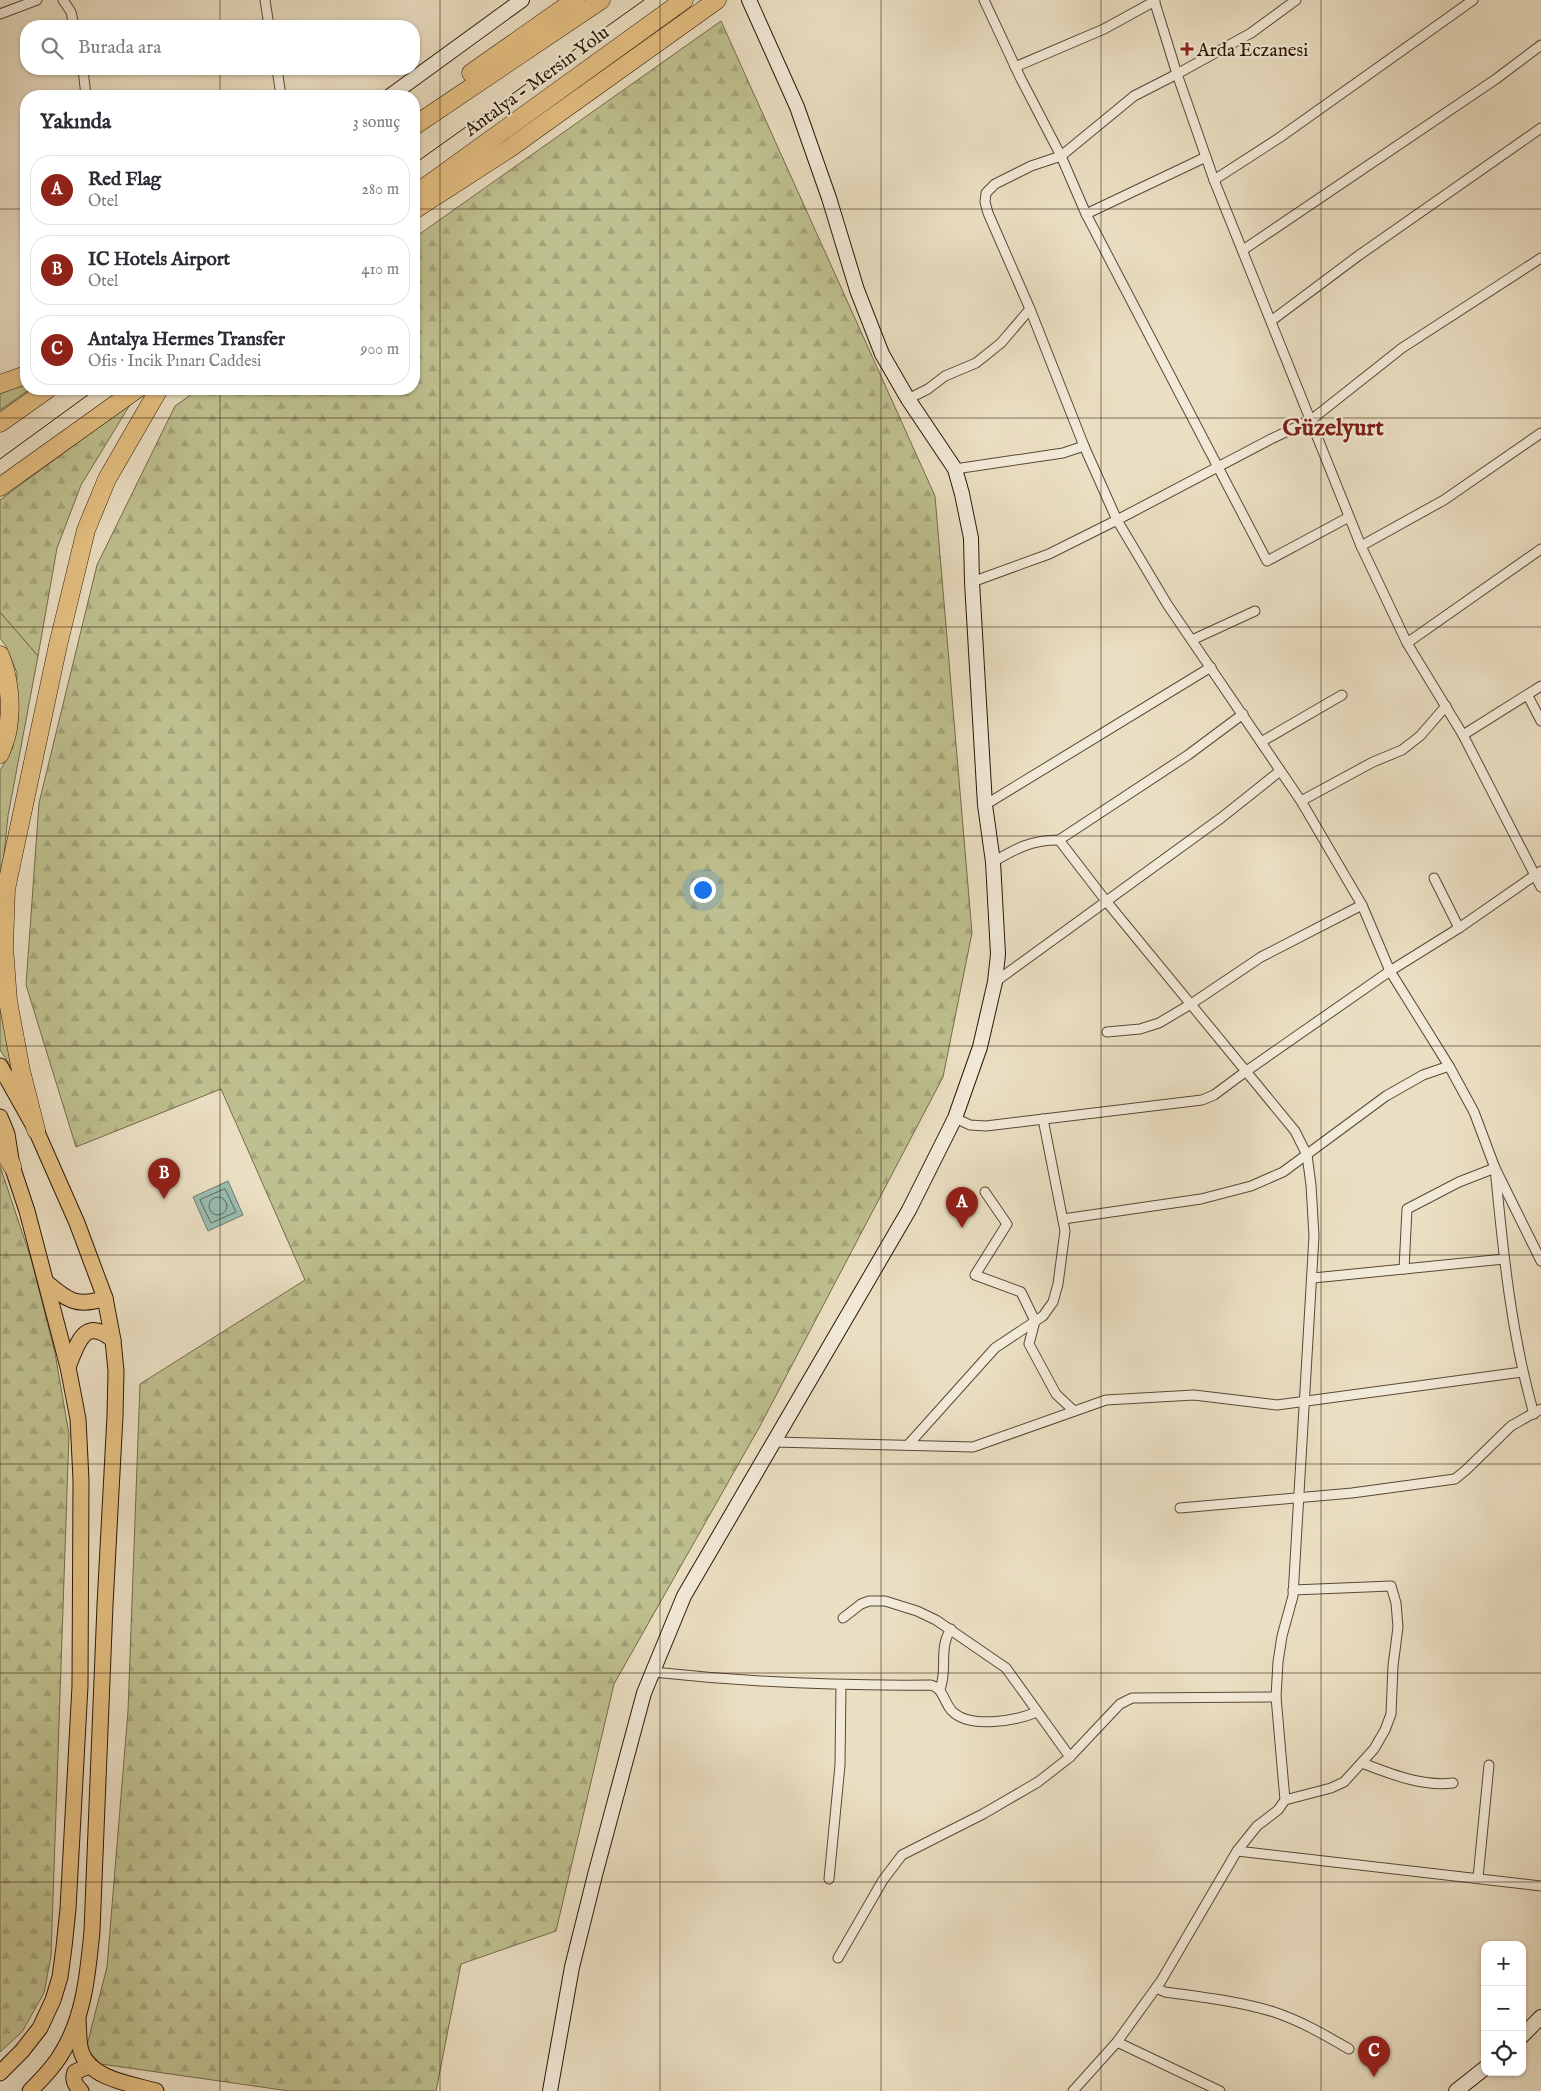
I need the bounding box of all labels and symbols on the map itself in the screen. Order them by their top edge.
street label: Antalya - Mersin Yolu [459,21,614,143]
place label: Arda Eczanesi [1196,39,1308,63]
marker: Arda Eczanesi [1181,43,1193,55]
district label: Güzelyurt [1282,413,1384,444]
your location [690,877,716,903]
pin: B [148,1158,180,1199]
pin: A [946,1187,978,1228]
pin: C [1358,2036,1390,2077]

